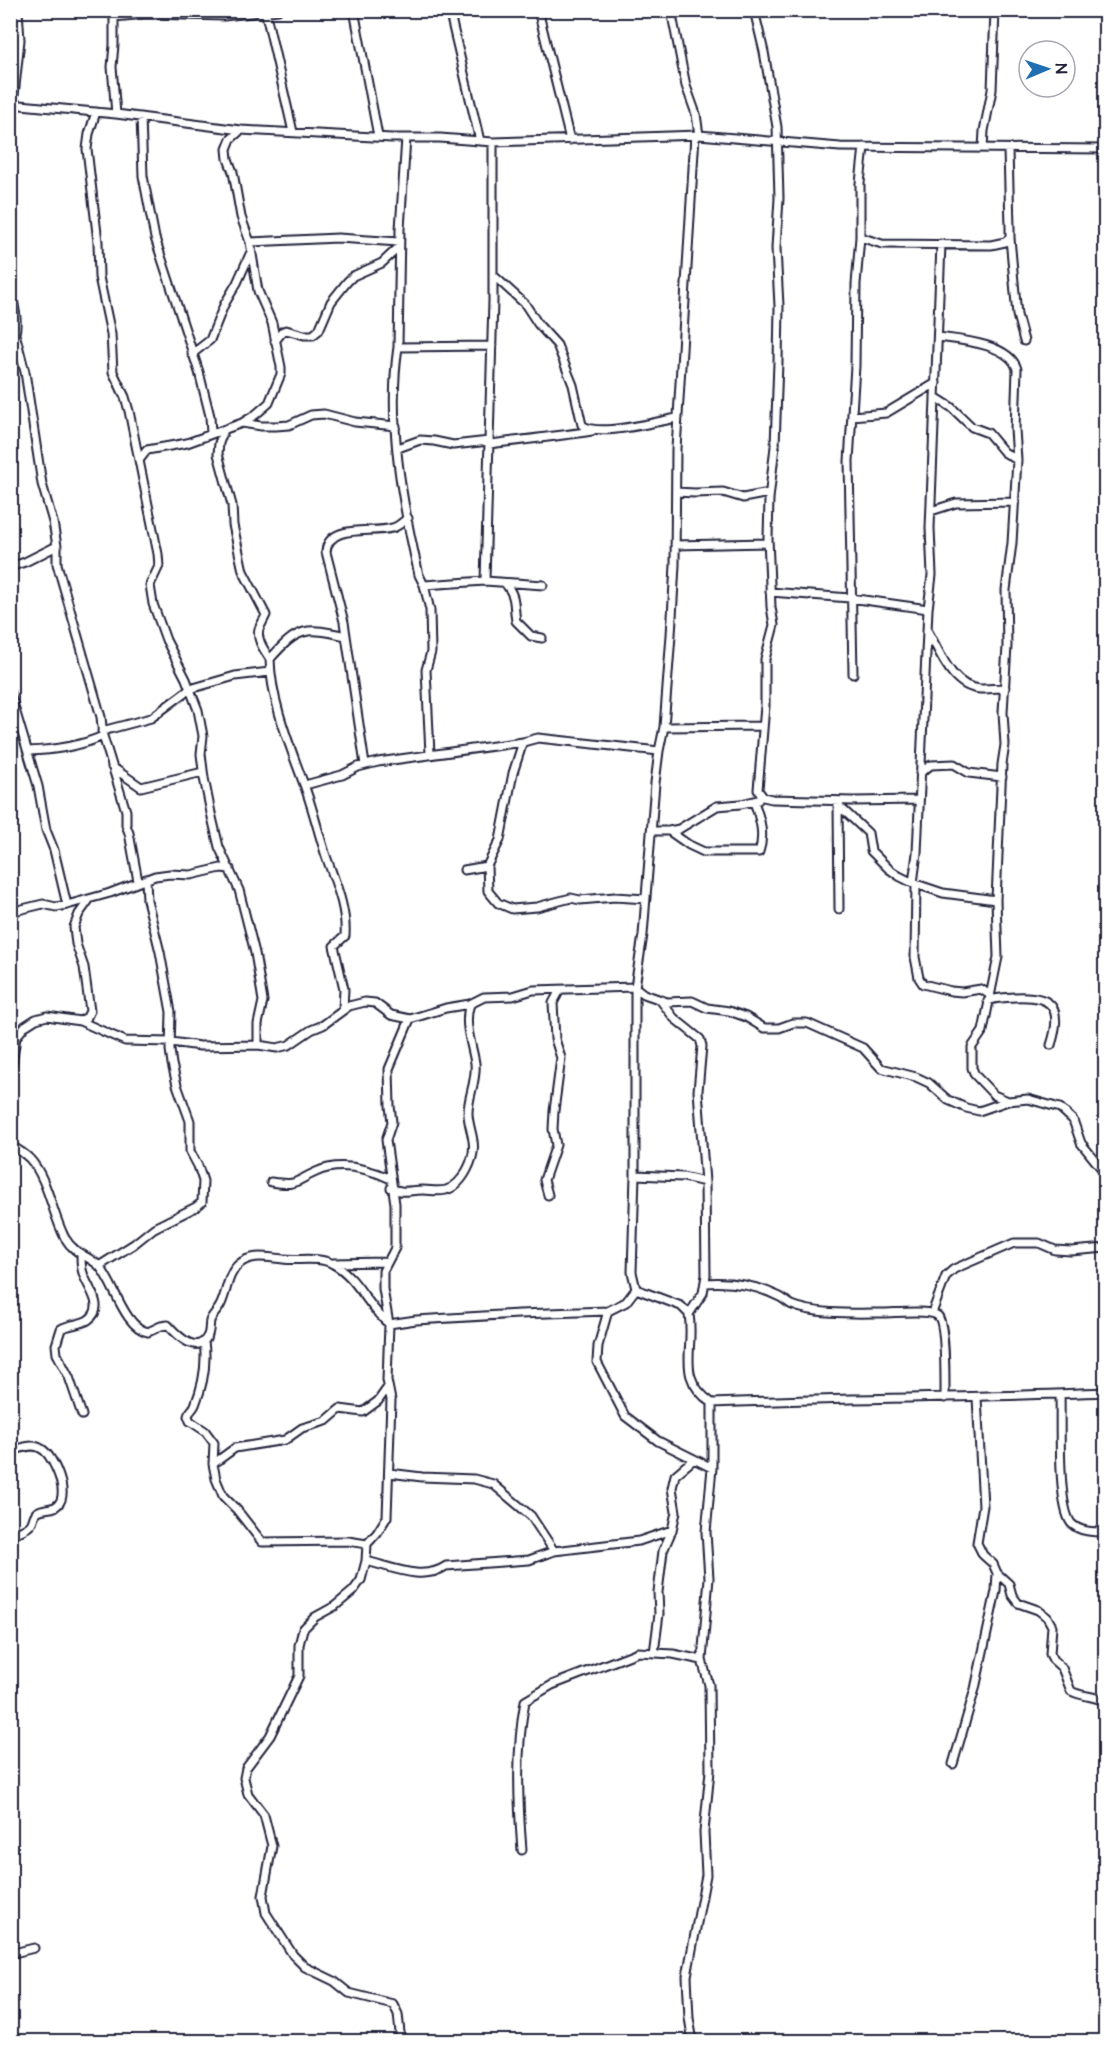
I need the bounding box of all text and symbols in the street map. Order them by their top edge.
north arrow [1017,39,1077,99]
text: N [1050,63,1072,74]

